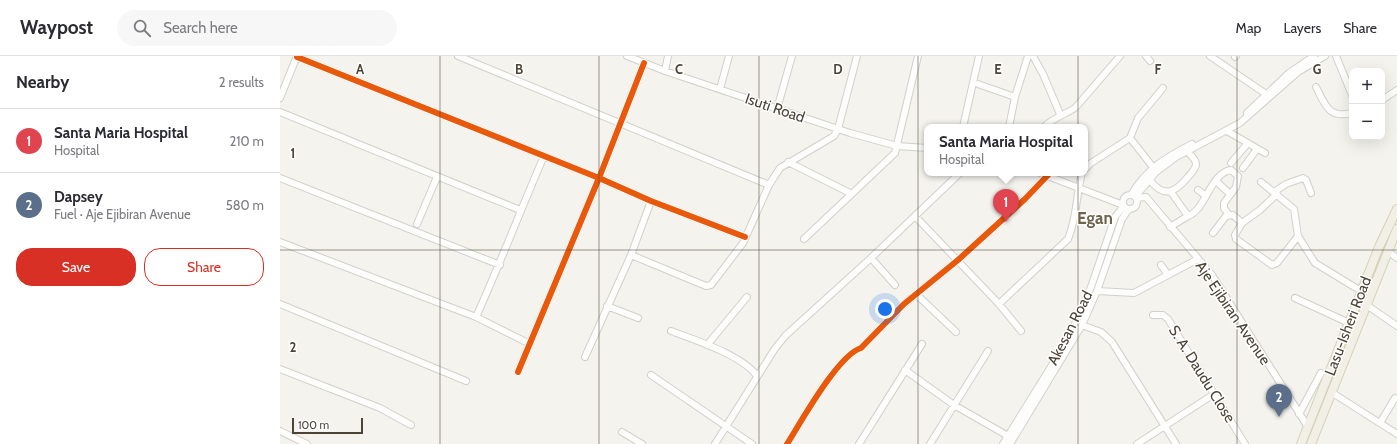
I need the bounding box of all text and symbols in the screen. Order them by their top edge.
search box [117,10,397,46]
text: Waypost [20,16,93,39]
icon: search [131,17,153,39]
text: Search here [163,19,238,37]
text: Map [1236,19,1261,37]
text: Layers [1283,19,1321,37]
text: Share [1343,19,1377,37]
text: A [356,61,365,77]
text: B [515,61,523,77]
text: C [675,61,683,77]
text: D [833,61,843,77]
text: E [994,61,1002,77]
text: F [1155,61,1162,77]
text: G [1313,61,1322,77]
map controls [1349,68,1385,140]
button: + [1349,68,1385,104]
text: Nearby [16,72,69,92]
text: 2 results [219,74,264,90]
street label: Isuti Road [743,89,807,127]
button: − [1349,104,1385,140]
text: Santa Maria Hospital [54,124,188,142]
popup [924,124,1088,176]
text: 1 [27,133,31,149]
text: 210 m [230,133,264,149]
text: Santa Maria Hospital [939,133,1073,151]
text: Hospital [54,142,99,158]
text: 1 [291,145,295,161]
text: Hospital [939,151,984,167]
text: Dapsey [54,188,103,206]
pin: 1 [993,189,1019,222]
text: 2 [26,197,32,213]
text: 580 m [226,197,264,213]
text: Fuel · Aje Ejibiran Avenue [54,206,191,222]
district label: Egan [1077,208,1113,228]
button: Save [16,248,136,286]
button: Share [144,248,264,286]
street label: Aje Ejibiran Avenue [1192,258,1275,369]
street label: Lasu-Isheri Road [1321,274,1375,378]
street label: Akesan Road [1044,288,1096,368]
your location [875,299,895,319]
street label: S. A. Daudu Close [1165,322,1239,426]
text: 2 [290,339,297,355]
pin: 2 [1266,384,1292,417]
scale bar [292,416,363,435]
text: 100 m [298,418,329,432]

